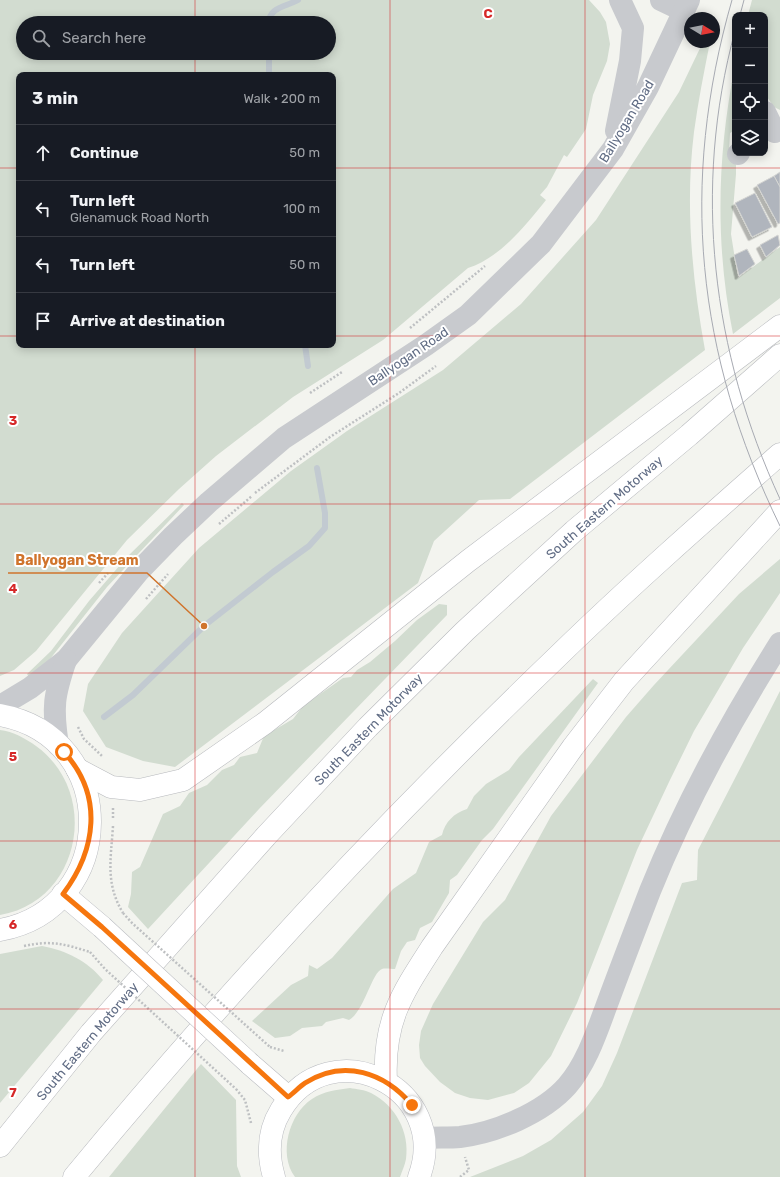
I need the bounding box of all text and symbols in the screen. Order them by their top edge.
text: C [483,6,493,21]
north arrow [684,12,720,48]
map controls [732,12,768,156]
button: + [732,12,768,48]
search box [16,16,336,60]
icon: search [30,27,52,49]
text: Search here [62,29,146,47]
button: − [732,48,768,84]
street label: Ballyogan Road [596,77,658,166]
button: locate [732,84,768,120]
text: 3 min [32,88,78,108]
text: Walk · 200 m [243,91,320,106]
button: layers [732,120,768,156]
icon: ahead [32,142,54,164]
text: Continue [70,144,139,162]
text: 50 m [289,145,320,160]
text: Turn left [70,192,135,210]
icon: left [32,198,54,220]
text: 100 m [283,201,320,216]
text: Glenamuck Road North [70,210,209,225]
icon: left [32,254,54,276]
text: Turn left [70,256,135,274]
text: 50 m [289,257,320,272]
icon: arrive [32,310,54,332]
text: Arrive at destination [70,312,225,330]
street label: Ballyogan Road [365,324,452,390]
text: 3 [9,413,18,428]
street label: South Eastern Motorway [543,453,666,562]
callout: Ballyogan Stream [8,547,147,573]
text: Ballyogan Stream [15,552,139,569]
text: 4 [9,581,18,596]
street label: South Eastern Motorway [311,670,426,788]
route start [55,743,73,761]
text: 5 [9,749,17,764]
text: 6 [9,917,18,932]
street label: South Eastern Motorway [34,979,141,1103]
text: 7 [9,1085,17,1100]
route end [403,1096,421,1114]

